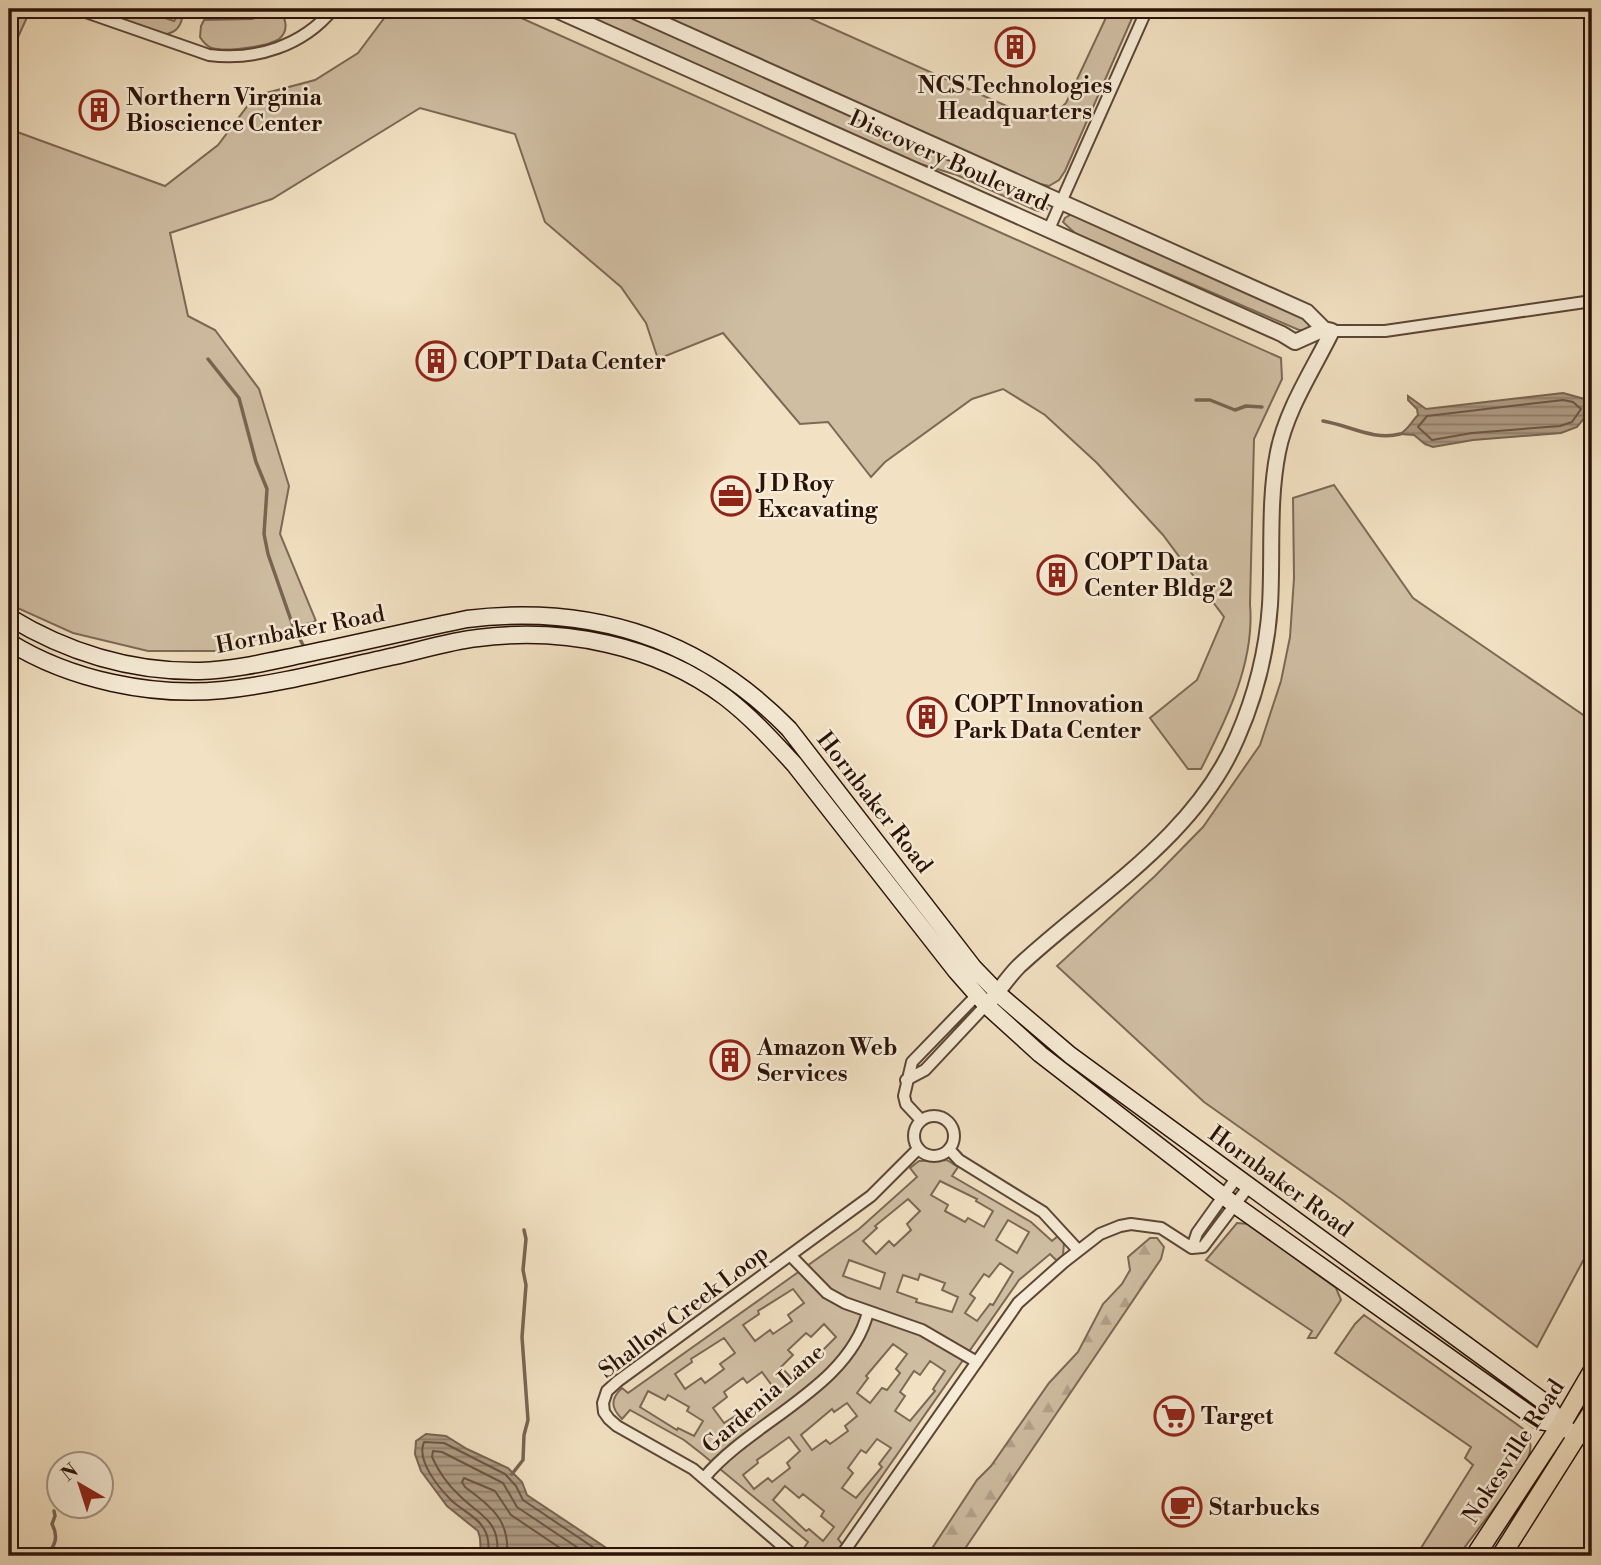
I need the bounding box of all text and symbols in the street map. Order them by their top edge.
building icon: NCS Technologies Headquarters [994,26,1036,68]
place label: NCS Technologies Headquarters [918,72,1113,126]
place label: Northern Virginia Bioscience Center [126,84,323,138]
building icon: Northern Virginia Bioscience Center [78,89,120,131]
street label: Discovery Boulevard [845,104,1053,218]
building icon: COPT Data Center [415,340,457,382]
place label: COPT Data Center [463,348,666,376]
place label: J D Roy Excavating [755,470,879,524]
office icon: J D Roy Excavating [710,475,752,517]
place label: COPT Data Center Bldg 2 [1084,549,1233,603]
building icon: COPT Data Center Bldg 2 [1036,554,1078,596]
street label: Hornbaker Road [213,600,387,660]
place label: COPT Innovation Park Data Center [954,691,1144,745]
building icon: COPT Innovation Park Data Center [906,696,948,738]
street label: Hornbaker Road [810,726,938,879]
place label: Amazon Web Services [756,1034,897,1088]
building icon: Amazon Web Services [709,1039,751,1081]
street label: Hornbaker Road [1203,1120,1358,1244]
street label: Shallow Creek Loop [593,1239,774,1385]
street label: Gardenia Lane [697,1338,831,1459]
street label: Nokesville Road [1457,1374,1571,1529]
supermarket icon: Target [1153,1395,1195,1437]
place label: Target [1201,1403,1274,1431]
north arrow [46,1450,116,1520]
text: N [57,1459,83,1487]
cafe icon: Starbucks [1161,1486,1203,1528]
place label: Starbucks [1209,1494,1320,1522]

